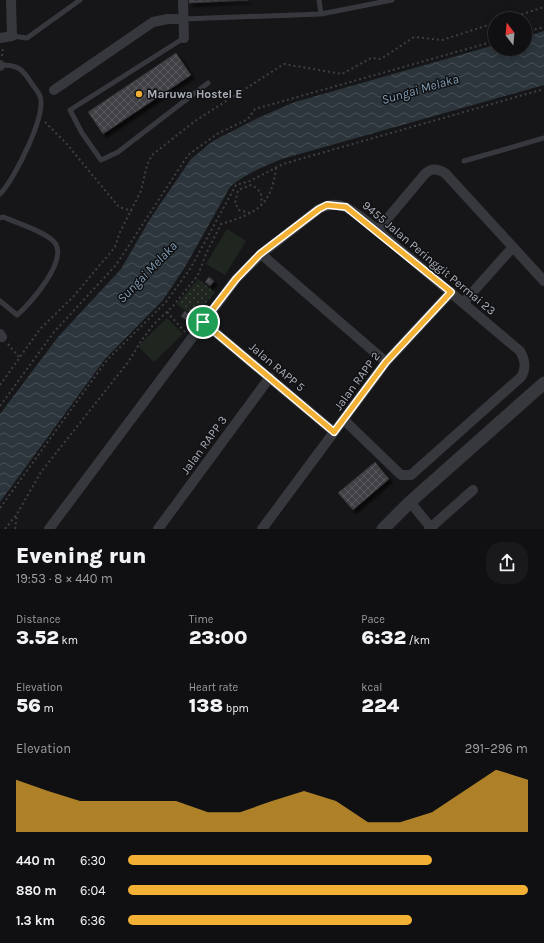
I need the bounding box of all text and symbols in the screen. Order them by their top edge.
north arrow [488,12,532,56]
map controls [488,12,532,56]
water label: Sungai Melaka [380,71,461,107]
place label: Maruwa Hostel E [147,87,242,101]
marker: Maruwa Hostel E [134,89,144,99]
street label: 9455 Jalan Peringgit Permai 23 [360,198,498,318]
water label: Sungai Melaka [114,238,180,306]
pin [186,305,220,339]
icon: arrive [192,311,214,333]
street label: Jalan RAPP 5 [246,340,308,395]
street label: Jalan RAPP 2 [331,349,383,413]
street label: Jalan RAPP 3 [178,413,230,477]
button: share [486,542,528,584]
text: Evening run [16,543,146,569]
text: 19:53 · 8 × 440 m [16,571,113,586]
text: Distance [16,613,60,626]
text: Time [189,613,213,626]
text: Pace [361,613,385,626]
text: 3.52 [16,626,59,649]
text: 23:00 [189,626,248,649]
text: 6:32 [361,626,406,649]
text: km [59,634,78,647]
text: /km [406,634,430,647]
text: Elevation [16,681,63,694]
text: Heart rate [189,681,238,694]
text: kcal [361,681,382,694]
text: 56 [16,694,41,717]
text: 138 [189,694,223,717]
text: 224 [361,694,399,717]
text: m [41,702,54,715]
text: bpm [223,702,249,715]
text: Elevation [16,741,71,756]
text: 291–296 m [465,741,528,756]
text: 440 m [16,853,55,868]
text: 6:30 [80,853,106,868]
text: 880 m [16,883,57,898]
text: 6:04 [80,883,105,898]
text: 1.3 km [16,913,55,928]
text: 6:36 [80,913,106,928]

